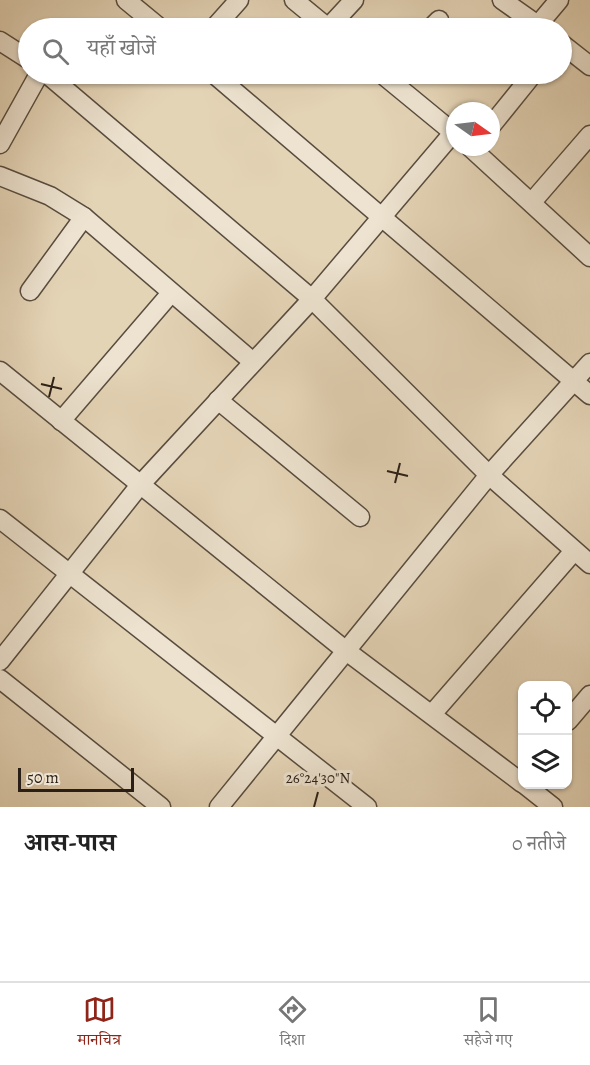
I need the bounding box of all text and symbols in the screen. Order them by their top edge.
search box [18,18,572,84]
text: यहाँ खोजें [87,33,156,63]
icon: search [39,35,72,68]
north arrow [446,102,500,156]
map controls [518,681,572,789]
button: locate [518,681,572,735]
button: layers [518,735,572,789]
scale bar [18,765,134,792]
text: 50 m [27,767,59,789]
text: 26°24'30"N [286,768,351,788]
text: आस-पास [24,825,116,860]
text: 0 नतीजे [512,830,566,857]
tab: मानचित्र [77,993,121,1055]
tab: दिशा [276,993,309,1055]
tab: सहेजे गए [464,993,513,1055]

